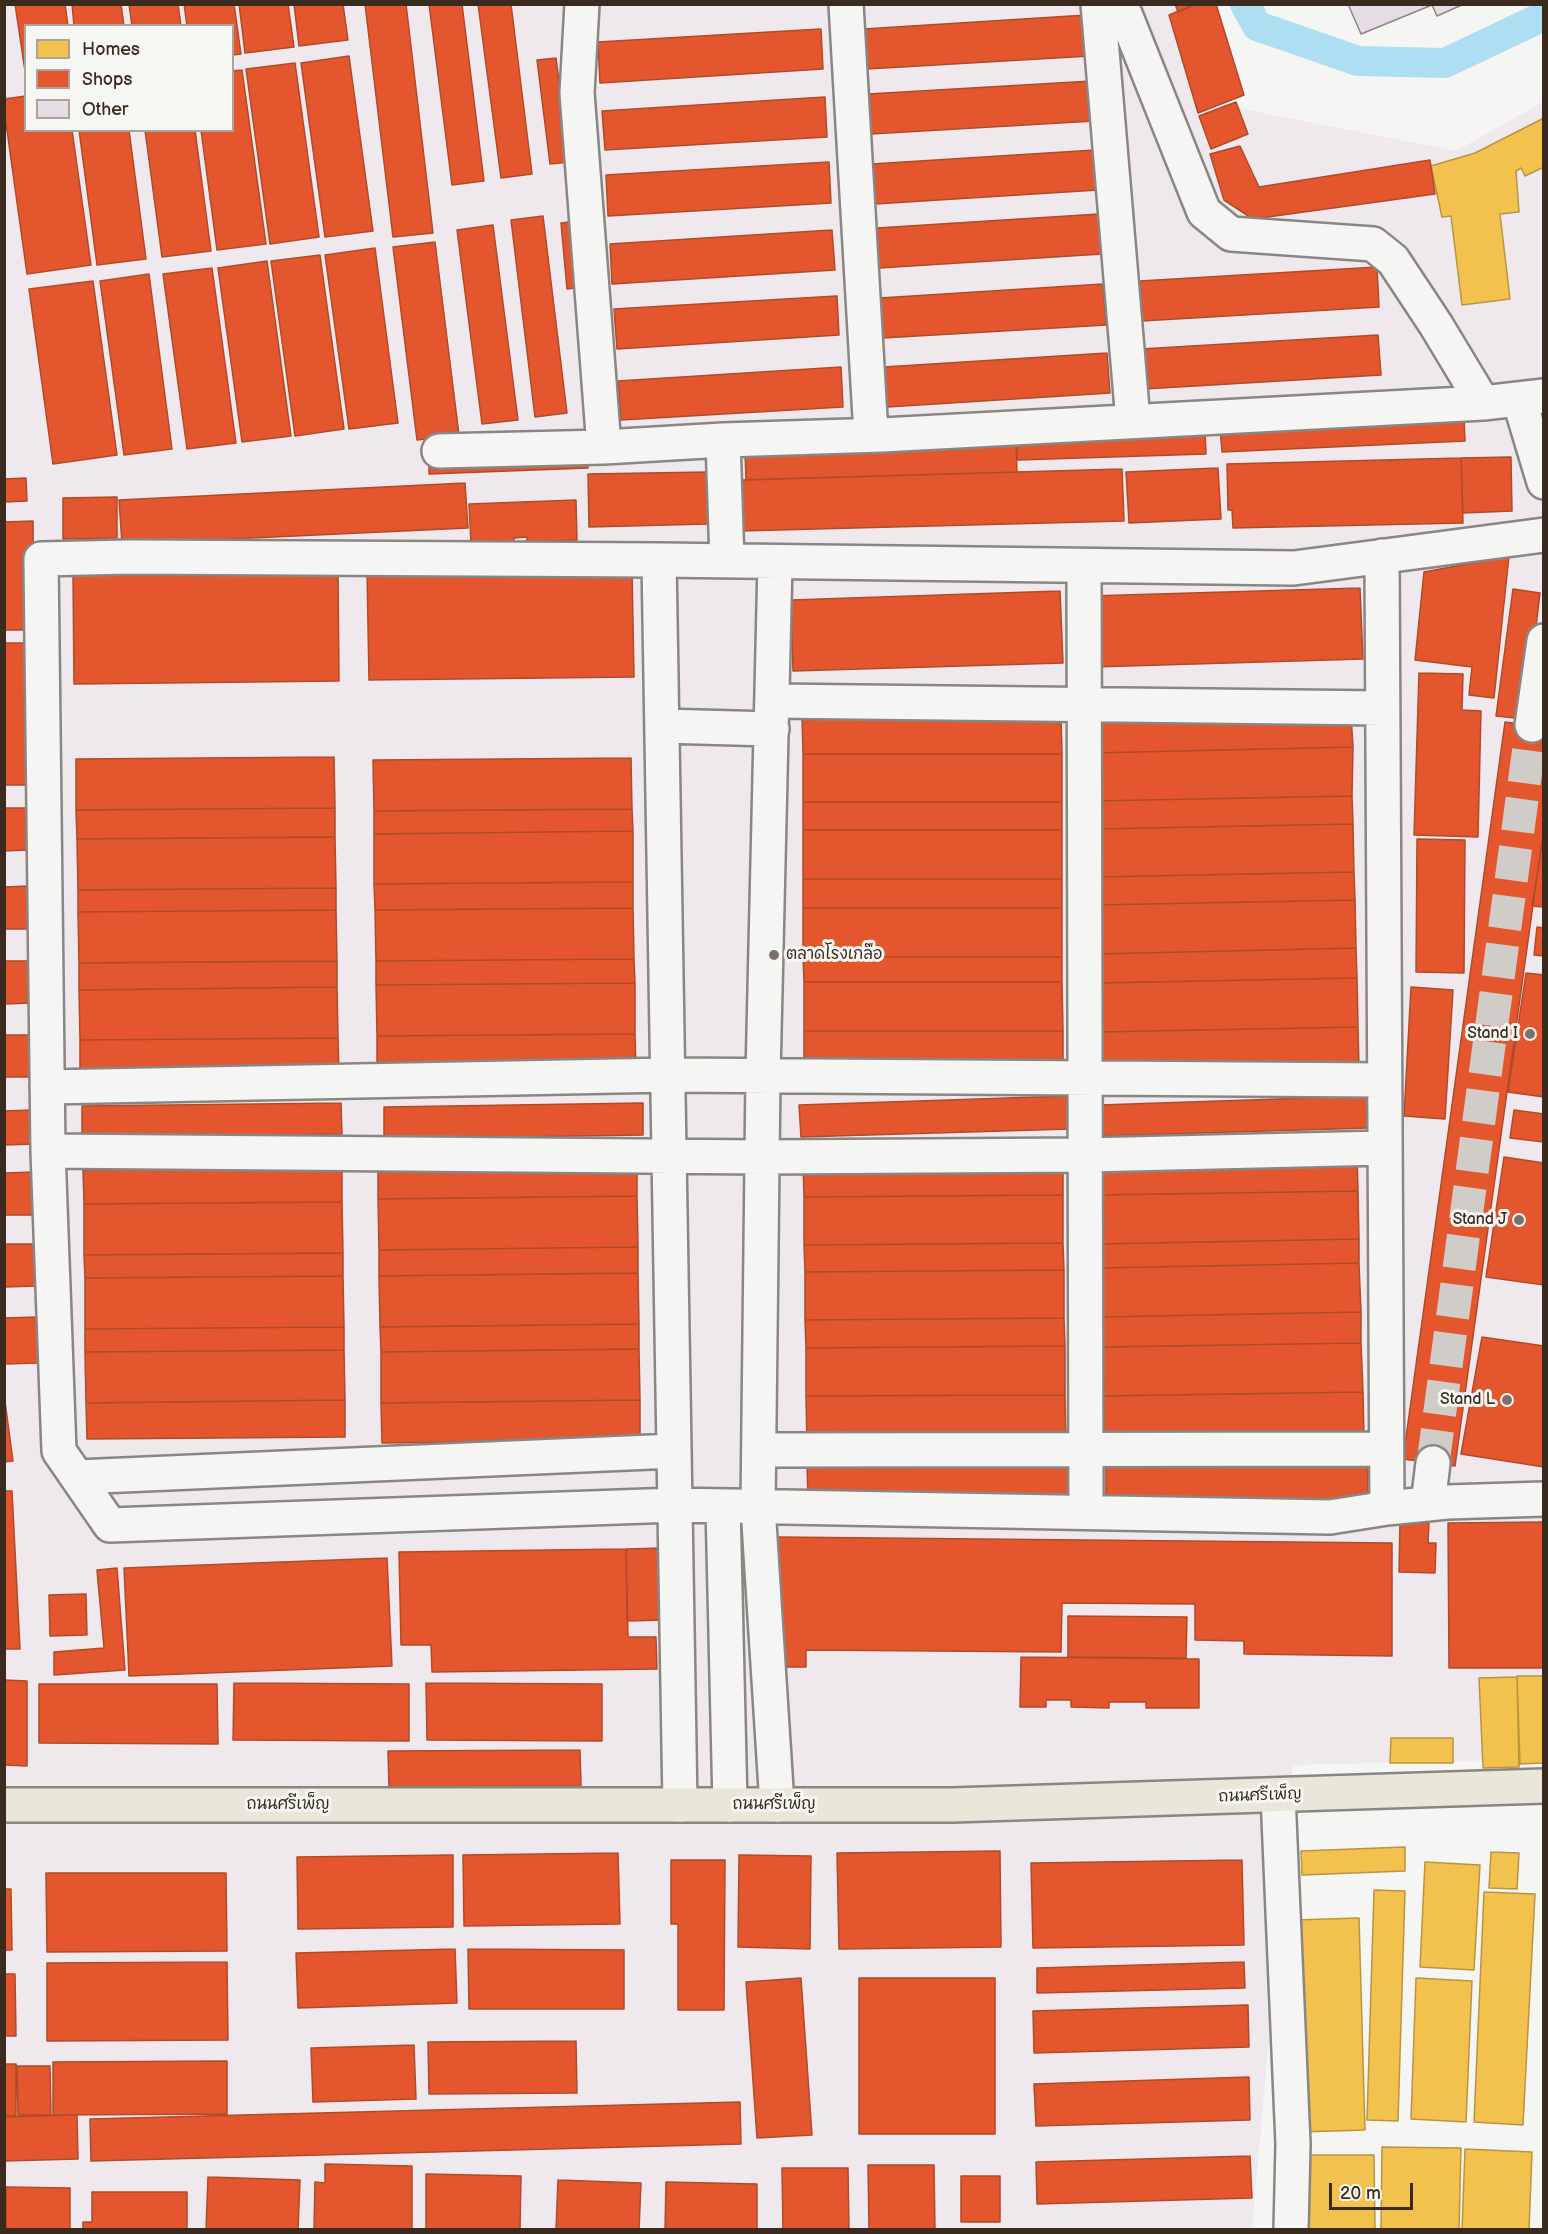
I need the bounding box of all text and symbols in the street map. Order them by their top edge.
legend [24,24,234,132]
text: Homes [82,39,140,60]
text: Shops [82,69,132,90]
text: Other [82,99,128,120]
place label: ตลาดโรงเกลือ [786,945,882,965]
marker: ตลาดโรงเกลือ [767,948,781,962]
place label: Stand I [1467,1024,1518,1044]
marker: Stand I [1523,1027,1537,1041]
place label: Stand J [1453,1210,1507,1230]
marker: Stand J [1512,1213,1526,1227]
place label: Stand L [1440,1390,1495,1410]
marker: Stand L [1500,1393,1514,1407]
street label: ถนนศรีเพ็ญ [1218,1785,1302,1807]
street label: ถนนศรีเพ็ญ [246,1795,330,1815]
street label: ถนนศรีเพ็ญ [732,1795,816,1815]
scale bar [1332,2171,1416,2209]
text: 20 m [1340,2183,1381,2204]

